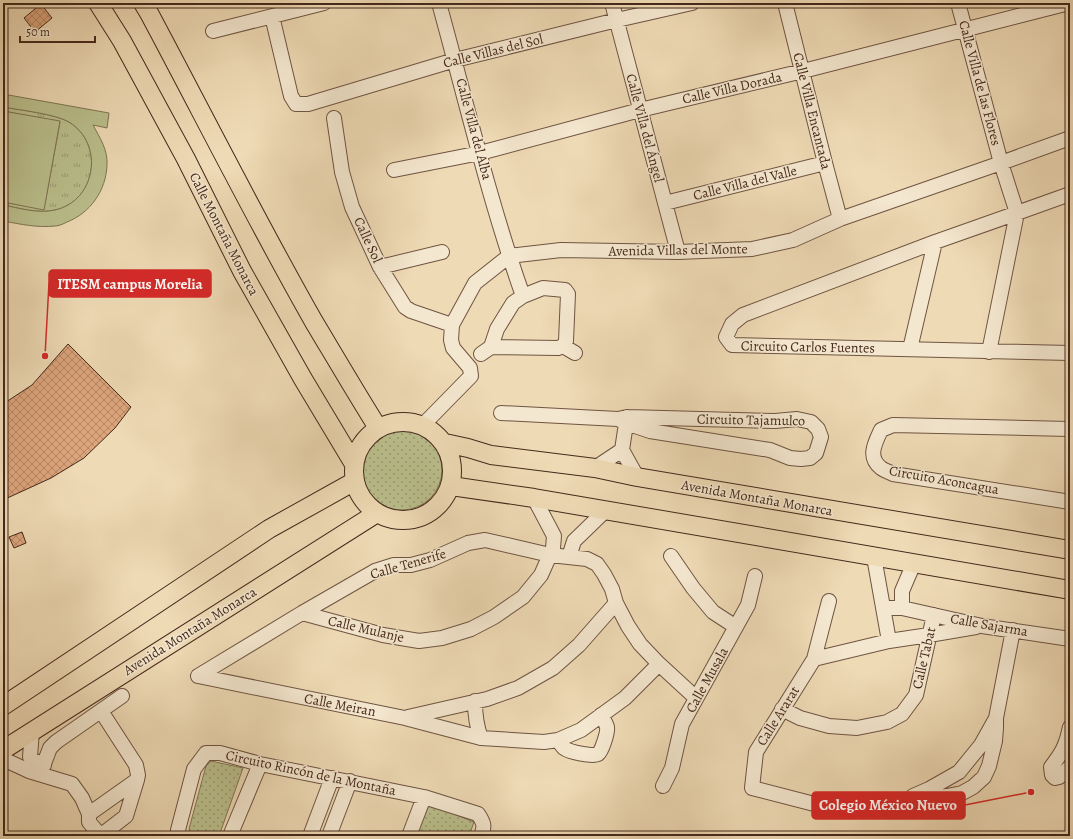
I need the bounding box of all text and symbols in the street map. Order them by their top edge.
scale bar [20,18,95,44]
street label: Calle Villa de las Flores [954,18,1006,148]
text: 50 m [26,24,50,40]
street label: Calle Villas del Sol [441,29,546,73]
street label: Calle Villa Encantada [788,51,836,172]
street label: Calle Villa Dorada [680,67,784,109]
street label: Calle Villa del Ángel [621,72,669,185]
street label: Calle Villa del Alba [451,76,497,182]
street label: Calle Villa del Valle [691,161,799,205]
street label: Calle Montaña Monarca [185,169,264,299]
street label: Calle Sol [349,214,387,267]
street label: Avenida Villas del Monte [607,239,748,261]
callout: ITESM campus Morelia [49,270,211,297]
text: ITESM campus Morelia [57,274,204,294]
street label: Circuito Carlos Fuentes [741,336,875,358]
street label: Circuito Tajamulco [697,410,805,430]
street label: Circuito Aconcagua [888,461,1001,499]
street label: Avenida Montaña Monarca [679,475,835,521]
street label: Calle Tenerife [368,544,448,584]
street label: Avenida Montaña Monarca [119,582,260,680]
street label: Calle Sajarma [949,609,1030,641]
street label: Calle Mulanje [326,611,406,647]
street label: Calle Tabat [908,625,940,691]
street label: Calle Musala [681,643,733,716]
street label: Calle Ararat [752,682,804,750]
street label: Calle Meiran [303,689,378,721]
street label: Circuito Rincón de la Montaña [224,746,398,800]
callout: Colegio México Nuevo [812,792,965,819]
text: Colegio México Nuevo [819,795,957,815]

